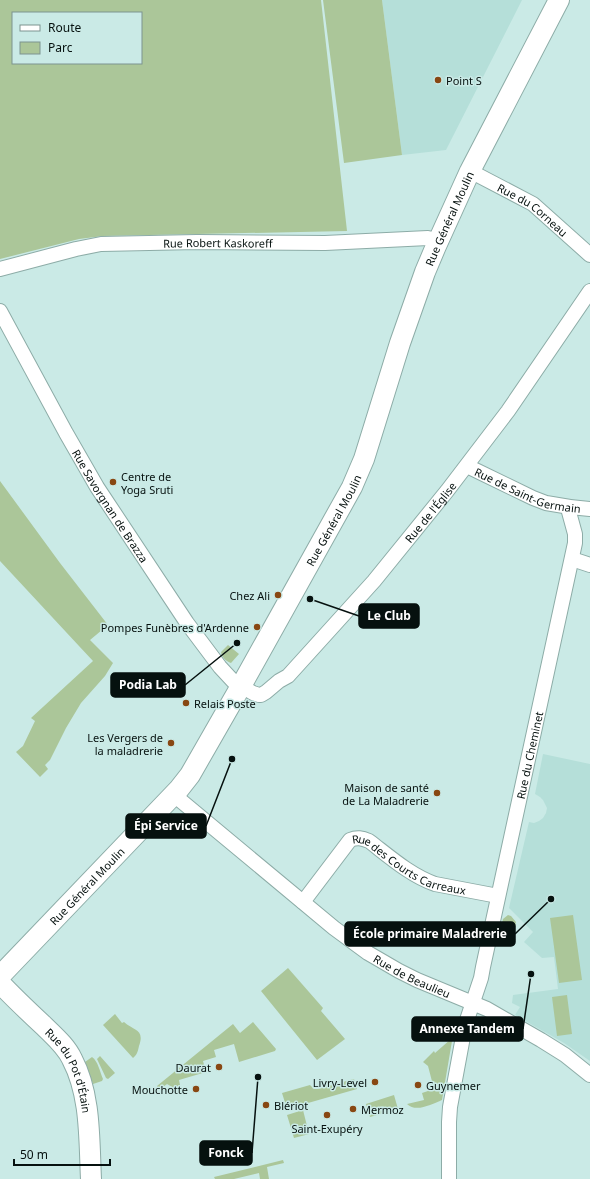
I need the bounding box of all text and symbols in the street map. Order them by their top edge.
legend [12,12,142,64]
text: Route [48,19,81,36]
text: Parc [48,39,73,56]
place label: Point S [446,73,482,88]
marker: Point S [433,75,443,85]
street label: Rue Général Moulin [421,169,477,268]
street label: Rue du Corneau [495,179,571,239]
street label: Rue Robert Kaskoreff [163,234,274,250]
street label: Rue Savorgnan de Brazza [69,446,152,565]
street label: Rue de Saint-Germain [472,463,582,516]
place label: Centre de Yoga Sruti [121,469,173,497]
street label: Rue Général Moulin [302,472,364,569]
marker: Centre de Yoga Sruti [108,477,118,487]
street label: Rue de l'Église [401,478,459,545]
place label: Chez Ali [229,588,270,603]
marker: Chez Ali [273,590,283,600]
callout: Le Club [359,604,419,628]
text: Le Club [367,607,411,624]
place label: Pompes Funèbres d'Ardenne [101,620,249,635]
marker: Pompes Funèbres d'Ardenne [252,622,262,632]
callout: Podia Lab [111,673,185,697]
text: Podia Lab [119,676,177,693]
place label: Relais Poste [194,696,256,711]
marker: Relais Poste [181,698,191,708]
street label: Rue du Cheminet [512,710,546,800]
place label: Les Vergers de la maladrerie [87,730,163,758]
marker: Les Vergers de la maladrerie [166,738,176,748]
place label: Maison de santé de La Maladrerie [342,780,429,808]
marker: Maison de santé de La Maladrerie [432,788,442,798]
callout: Épi Service [126,814,206,838]
text: Épi Service [134,817,198,834]
street label: Rue des Courts Carreaux [351,830,467,897]
street label: Rue Général Moulin [46,844,127,928]
callout: École primaire Maladrerie [345,922,515,946]
text: École primaire Maladrerie [353,925,507,942]
street label: Rue de Beaulieu [371,950,453,1001]
callout: Annexe Tandem [412,1017,523,1041]
text: Annexe Tandem [419,1020,515,1037]
street label: Rue du Pot d'Étain [42,1024,95,1114]
place label: Daurat [176,1060,211,1075]
marker: Daurat [214,1062,224,1072]
place label: Livry-Level [313,1075,367,1090]
marker: Livry-Level [370,1077,380,1087]
place label: Guynemer [426,1078,481,1093]
marker: Guynemer [413,1080,423,1090]
place label: Mouchotte [132,1082,188,1097]
marker: Mouchotte [191,1084,201,1094]
place label: Blériot [274,1098,308,1113]
marker: Blériot [261,1100,271,1110]
place label: Mermoz [361,1102,404,1117]
marker: Mermoz [348,1104,358,1114]
marker: Saint-Exupéry [322,1110,332,1120]
place label: Saint-Exupéry [291,1121,363,1136]
scale bar [14,1141,110,1167]
callout: Fonck [200,1141,252,1165]
text: Fonck [208,1144,244,1161]
text: 50 m [20,1146,48,1163]

